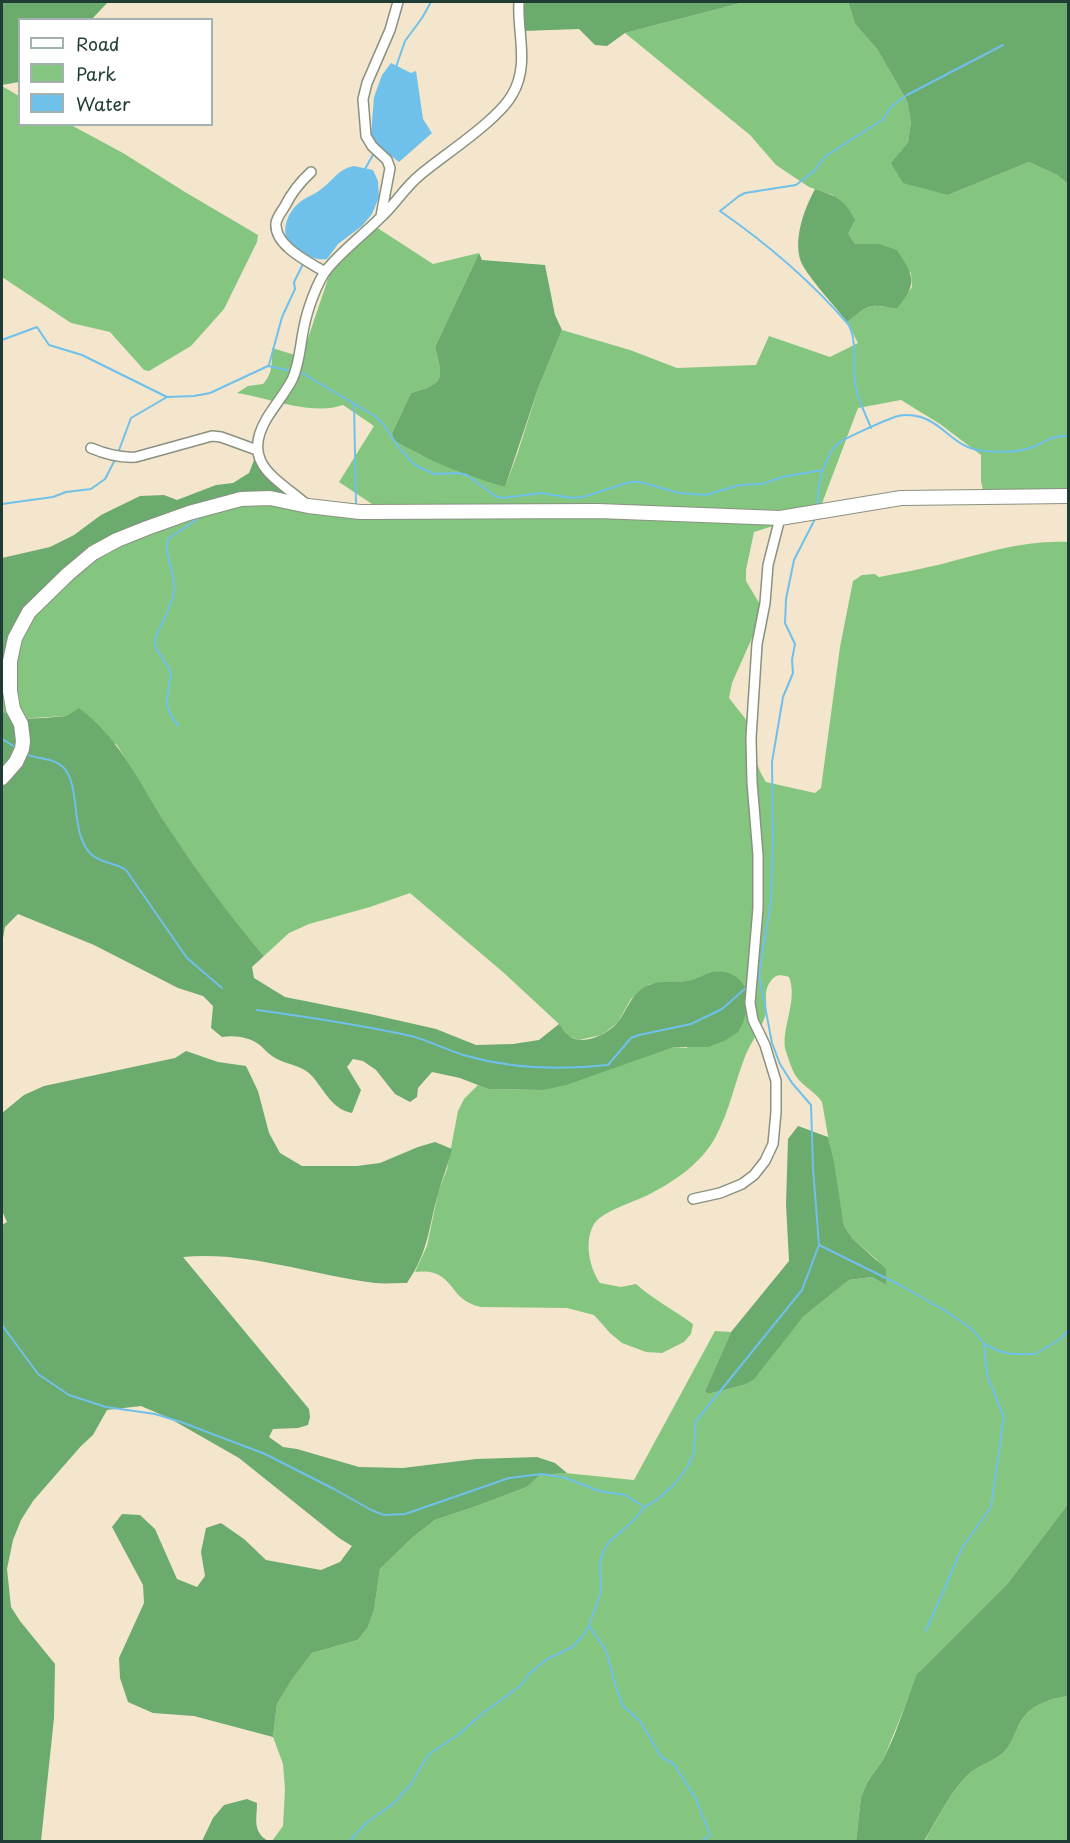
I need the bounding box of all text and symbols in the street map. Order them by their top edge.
legend [18,18,213,126]
text: Road [76,30,120,57]
text: Park [76,60,116,87]
text: Water [76,90,130,117]

